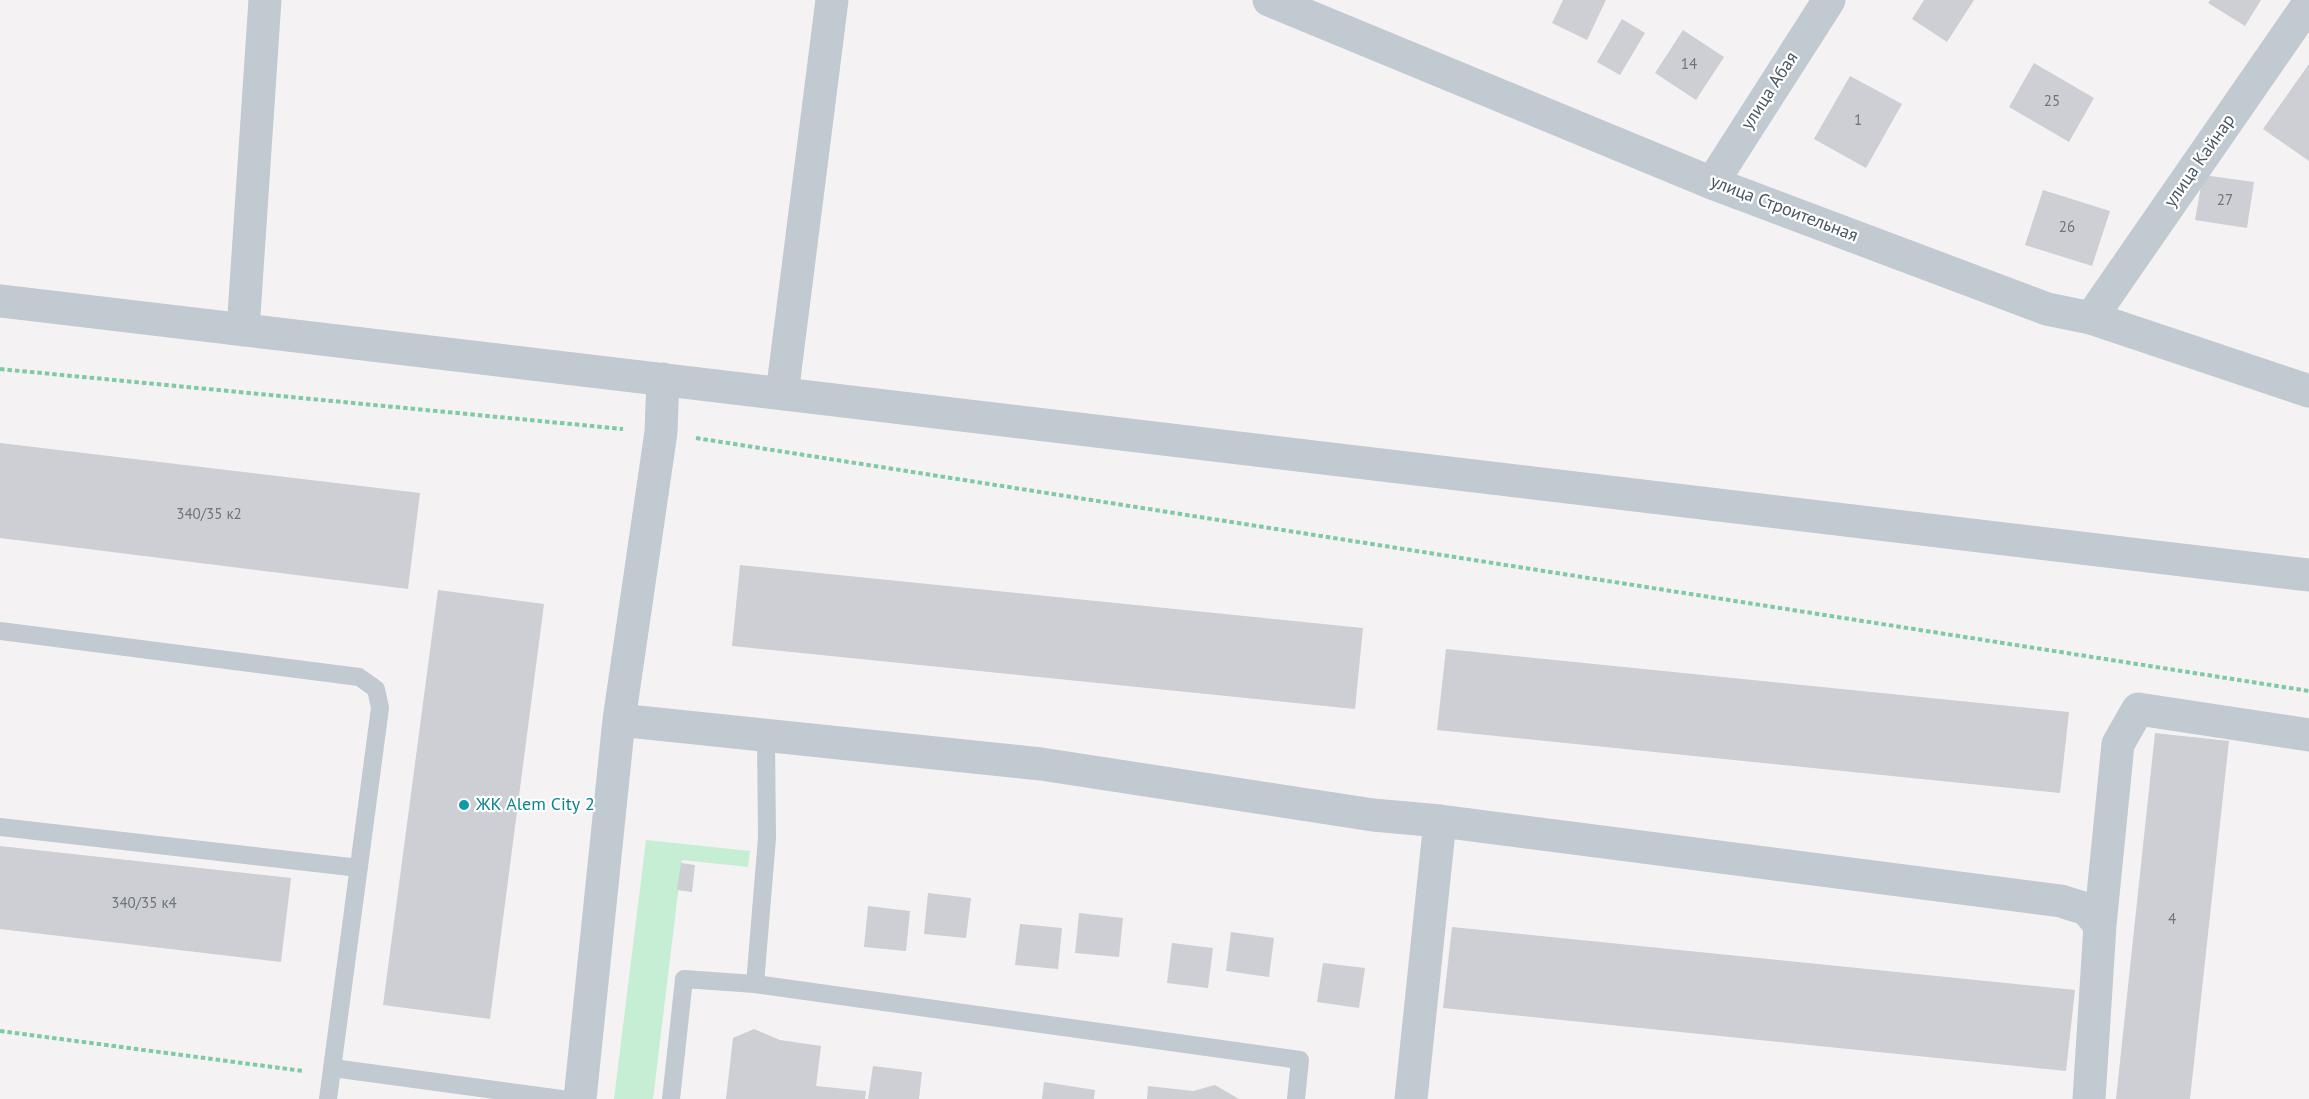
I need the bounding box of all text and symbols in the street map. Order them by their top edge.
street label: улица Абая [1737,48,1803,134]
house number: 14 [1681,56,1697,74]
house number: 25 [2044,93,2060,111]
street label: улица Кайнар [2160,110,2240,212]
house number: 1 [1854,112,1862,130]
street label: улица Строительная [1707,171,1861,247]
house number: 27 [2217,192,2233,210]
house number: 26 [2059,219,2075,237]
house number: 340/35 к2 [176,506,242,524]
place label: ЖК Alem City 2 [476,794,595,816]
marker: ЖК Alem City 2 [457,798,471,812]
house number: 340/35 к4 [111,895,177,913]
house number: 4 [2168,911,2176,929]

